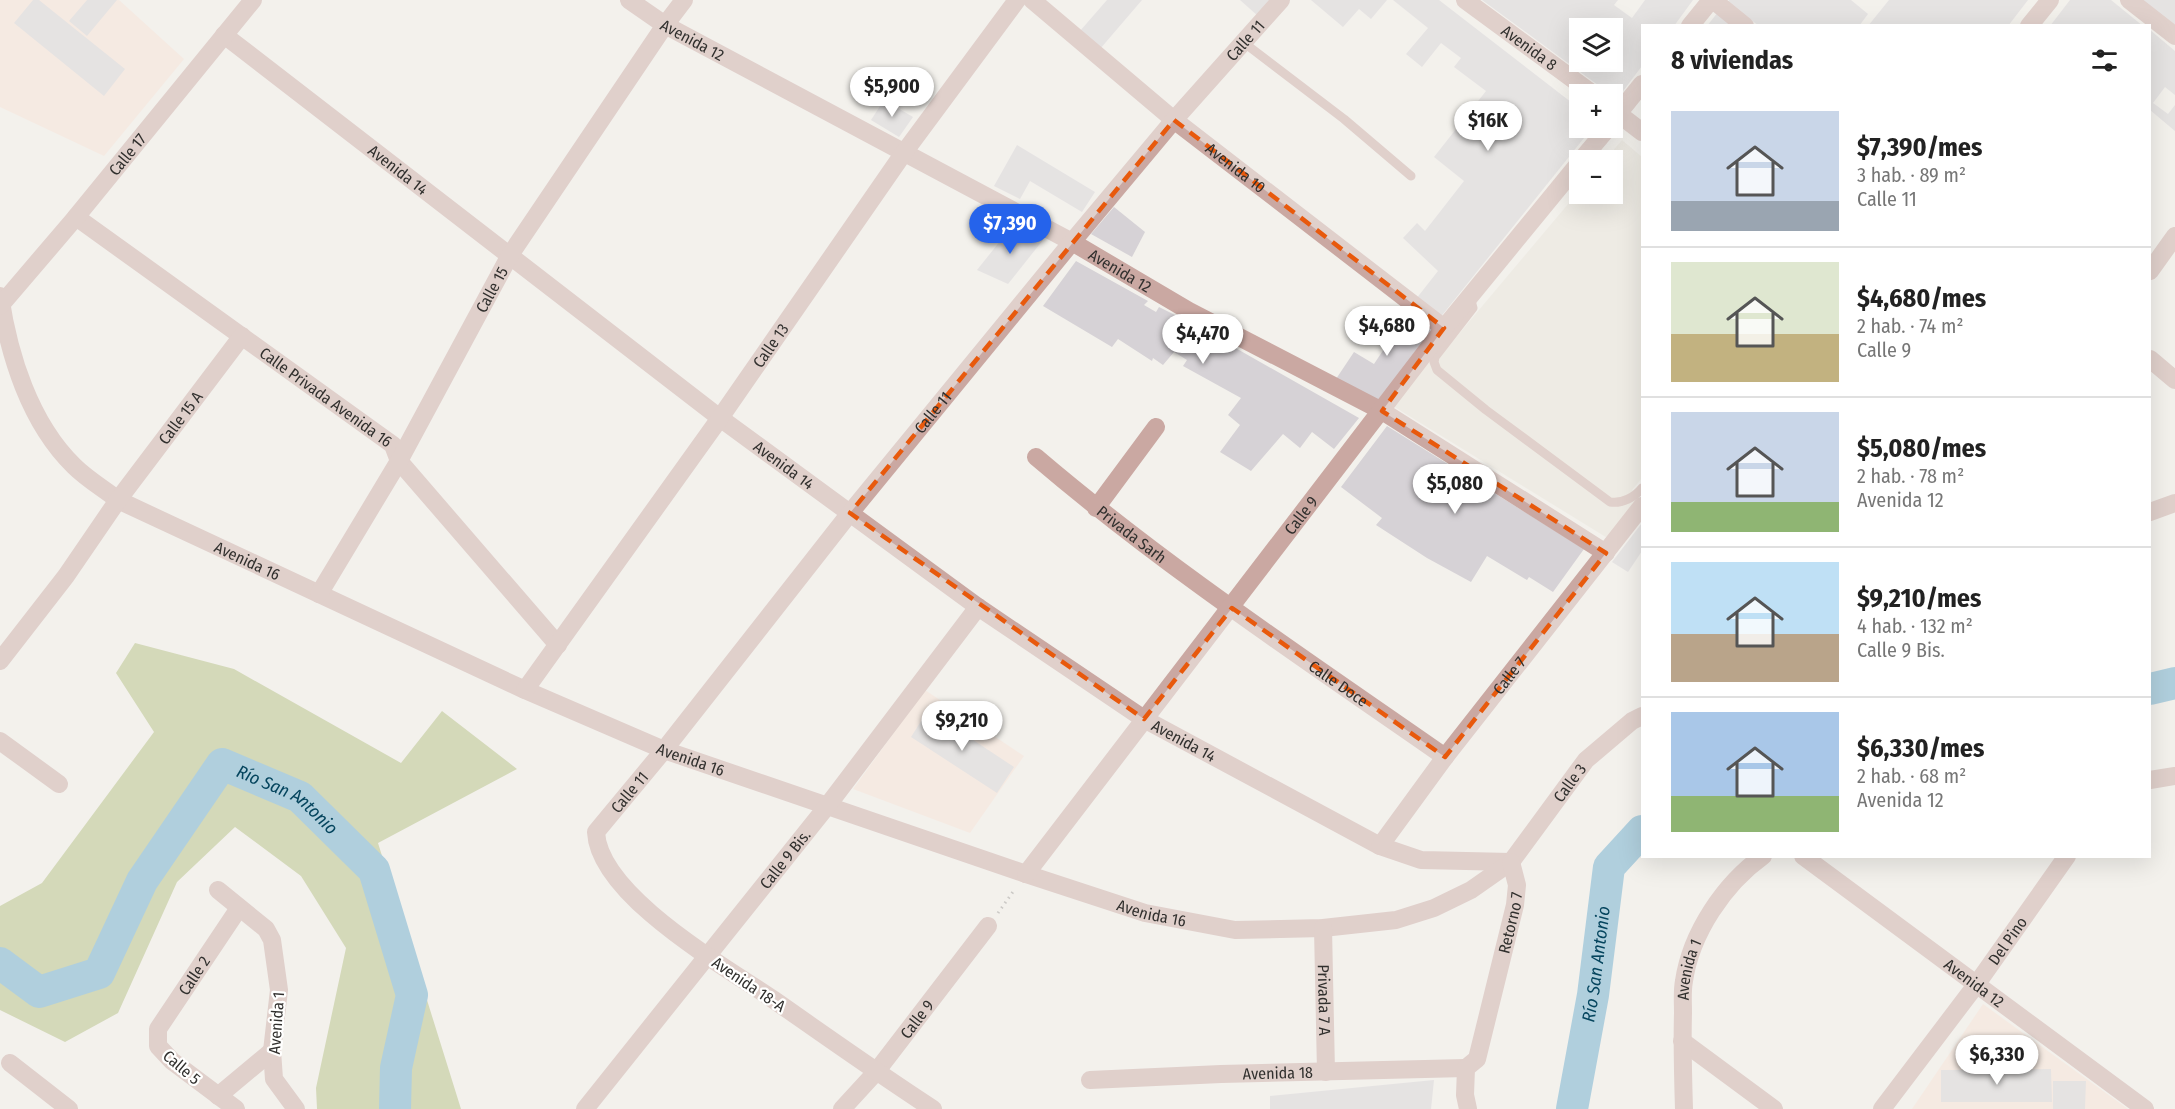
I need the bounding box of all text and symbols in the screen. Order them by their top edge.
street label: Avenida 12 [657,15,727,65]
street label: Calle 11 [1222,16,1269,65]
map controls [1569,18,1623,204]
button: layers [1569,18,1623,72]
street label: Avenida 8 [1498,21,1561,74]
icon: filters [2088,44,2121,77]
text: 8 viviendas [1671,45,1793,76]
pin: $5,900 [843,67,941,118]
text: $5,900 [864,74,920,98]
button: + [1569,84,1623,138]
pin: $16K [1452,101,1524,152]
text: $16K [1468,108,1508,132]
street label: Calle 17 [105,129,151,179]
text: $7,390/mes [1857,132,1982,163]
icon: home [1719,135,1791,207]
street label: Avenida 10 [1202,139,1269,197]
street label: Avenida 14 [364,141,432,199]
button: − [1569,150,1623,204]
text: 3 hab. · 89 m² [1857,163,1966,187]
text: Calle 11 [1857,187,1917,211]
pin: $7,390 [961,204,1059,255]
text: $7,390 [983,211,1037,235]
street label: Avenida 12 [1085,245,1155,297]
street label: Calle 15 [472,264,512,316]
text: $4,680/mes [1857,283,1986,314]
icon: home [1719,286,1791,358]
pin: $4,680 [1338,306,1436,357]
text: $4,680 [1359,313,1415,337]
pin: $4,470 [1154,314,1252,365]
text: 2 hab. · 74 m² [1857,314,1964,338]
street label: Calle 13 [749,320,793,371]
text: $4,470 [1176,321,1230,345]
text: Calle 9 [1857,338,1911,362]
street label: Calle Privada Avenida 16 [256,343,396,451]
street label: Calle 15 A [155,387,207,448]
street label: Calle 11 [910,388,955,437]
text: $5,080/mes [1857,433,1986,464]
icon: home [1719,436,1791,508]
street label: Avenida 14 [750,437,818,494]
pin: $5,080 [1406,464,1504,515]
text: 2 hab. · 78 m² [1857,464,1964,488]
text: $5,080 [1427,471,1483,495]
text: Avenida 12 [1857,488,1944,512]
street label: Calle 9 [1280,492,1322,538]
street label: Privada Sarh [1093,502,1170,567]
street label: Avenida 16 [211,537,283,584]
text: $9,210/mes [1857,583,1981,614]
icon: home [1719,586,1791,658]
text: 4 hab. · 132 m² [1857,614,1973,638]
text: Calle 9 Bis. [1857,638,1945,662]
street label: Calle 7 [1489,653,1530,698]
street label: Calle Doce [1305,657,1372,711]
pin: $9,210 [913,701,1011,752]
text: $9,210 [936,708,988,732]
street label: Avenida 14 [1148,716,1219,766]
text: $6,330/mes [1857,733,1984,764]
icon: home [1719,736,1791,808]
street label: Avenida 16 [654,739,727,780]
water label: Río San Antonio [233,760,342,839]
street label: Calle 3 [1549,760,1590,806]
text: 2 hab. · 68 m² [1857,764,1966,788]
street label: Calle 11 [607,768,652,817]
text: Avenida 12 [1857,788,1944,812]
street label: Calle 9 Bis. [756,826,815,893]
street label: Retorno 7 [1494,891,1526,955]
street label: Avenida 16 [1115,896,1188,931]
water label: Río San Antonio [1577,905,1615,1024]
street label: Del Pino [1984,913,2031,969]
street label: Avenida 1 [1674,936,1705,1000]
street label: Calle 2 [174,953,214,999]
street label: Avenida 18-A [708,953,790,1016]
street label: Avenida 12 [1940,955,2007,1011]
street label: Privada 7 A [1314,964,1334,1036]
street label: Avenida 1 [265,991,288,1055]
street label: Calle 9 [896,996,938,1042]
pin: $6,330 [1948,1035,2046,1086]
text: $6,330 [1969,1042,2025,1066]
street label: Calle 5 [159,1046,204,1088]
street label: Avenida 18 [1242,1063,1313,1083]

